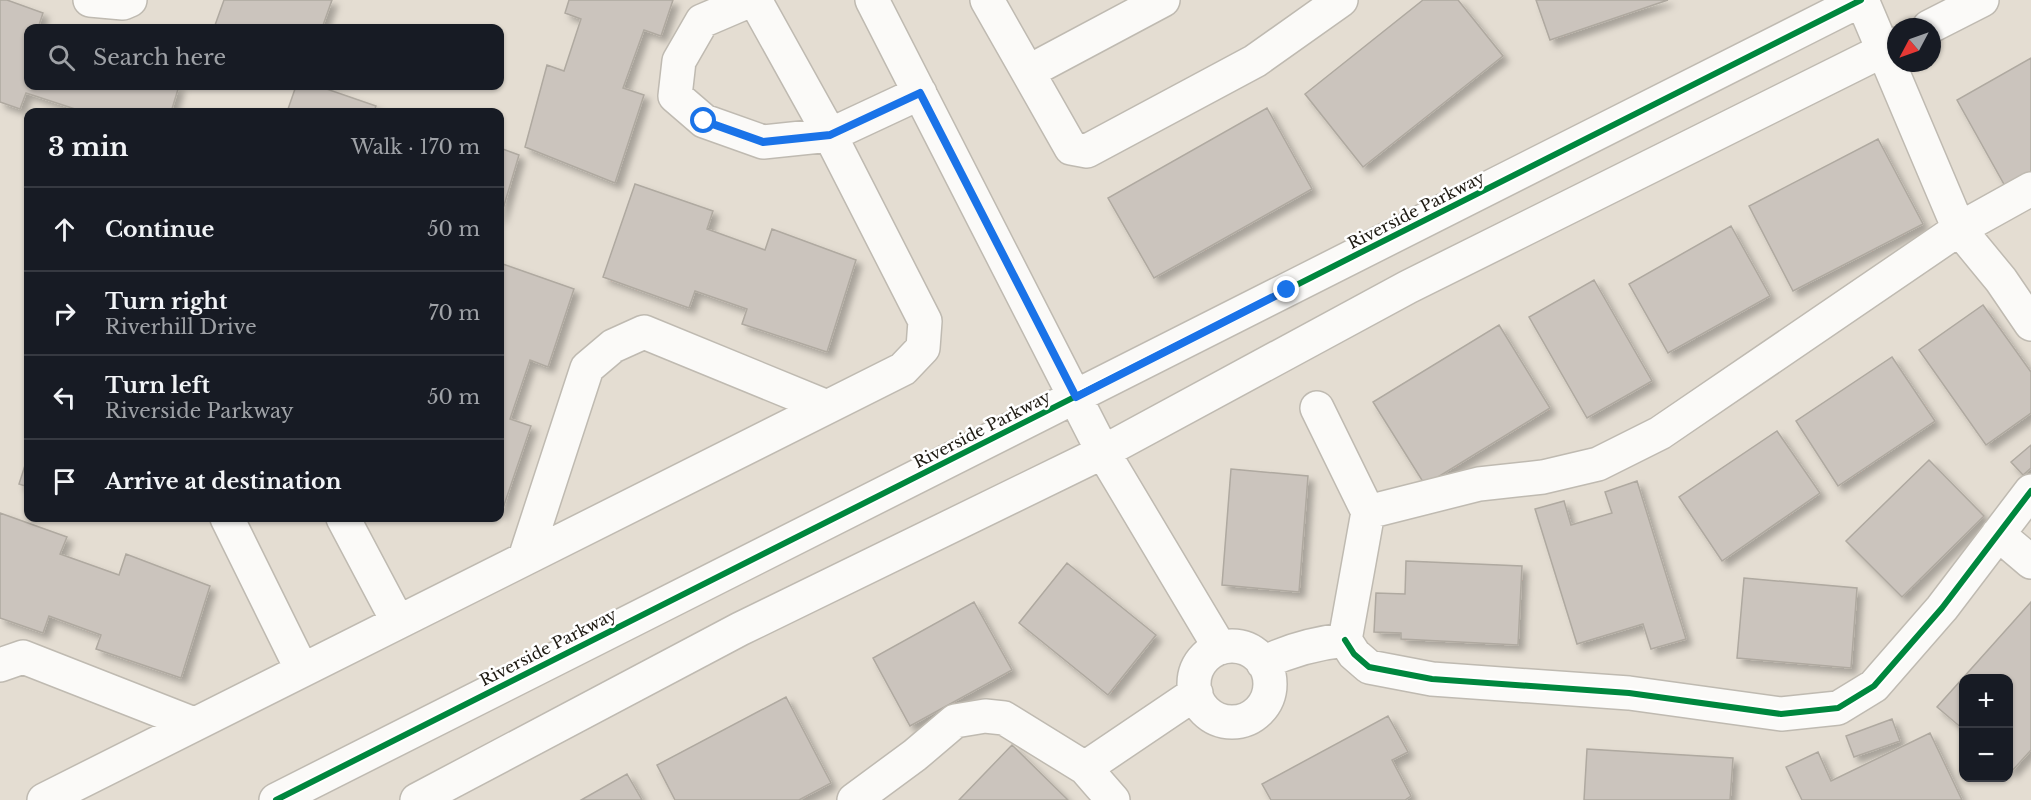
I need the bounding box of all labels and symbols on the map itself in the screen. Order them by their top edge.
north arrow [1887,18,1941,72]
route start [690,107,716,133]
street label: Riverside Parkway [1344,166,1488,253]
route end [1273,276,1299,302]
street label: Riverside Parkway [910,385,1054,472]
street label: Riverside Parkway [476,603,620,690]

